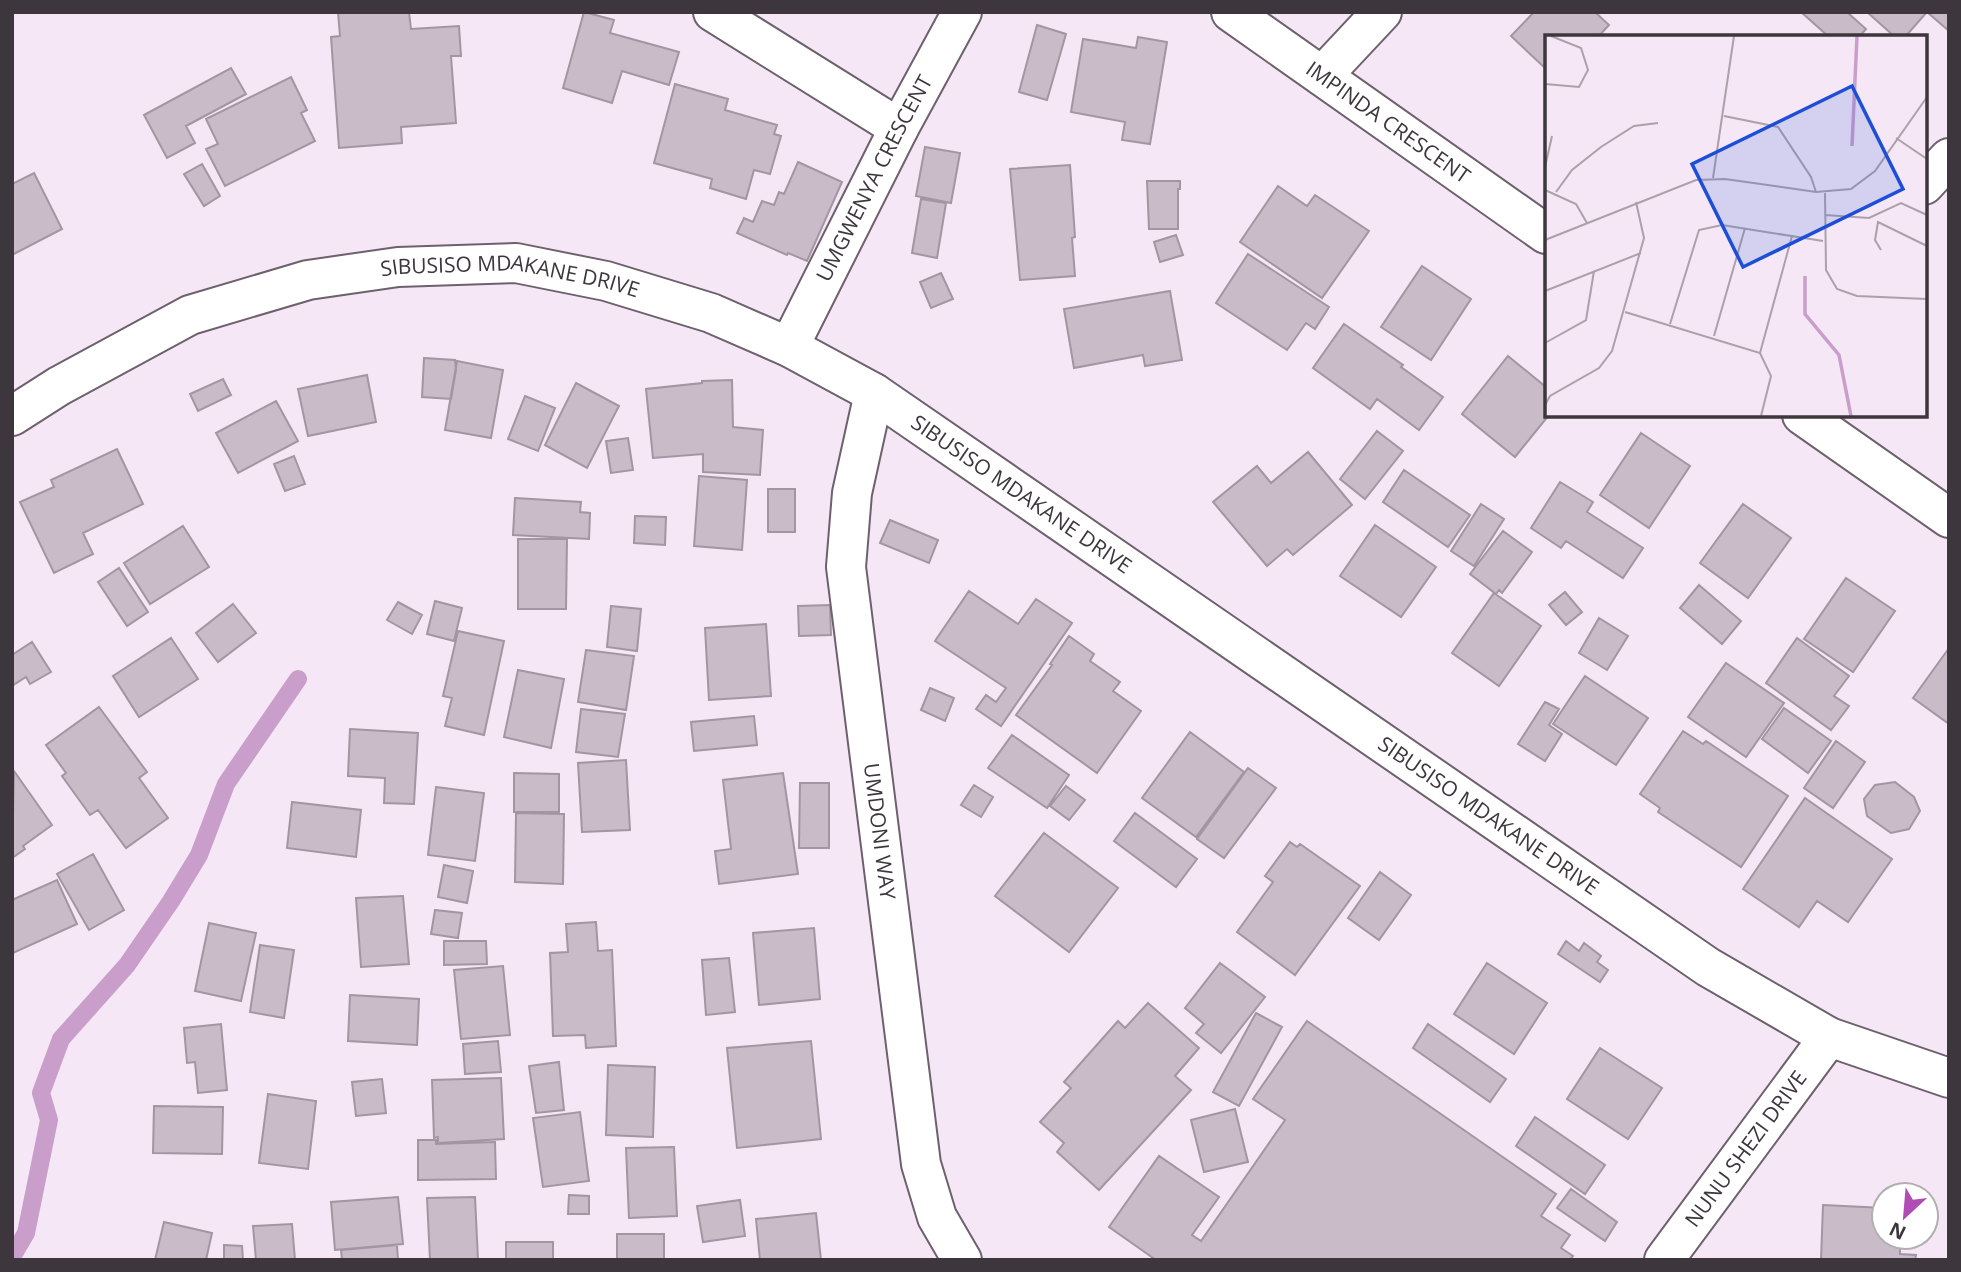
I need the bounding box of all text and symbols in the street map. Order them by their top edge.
inset map [1545,35,1926,416]
street label: IMPINDA CRESCENT [1301,54,1477,190]
street label: UMGWENYA CRESCENT [809,69,938,286]
street label: SIBUSISO MDAKANE DRIVE [378,247,643,303]
street label: SIBUSISO MDAKANE DRIVE [906,408,1138,579]
street label: SIBUSISO MDAKANE DRIVE [1373,729,1605,901]
street label: UMDONI WAY [858,761,903,901]
street label: NUNU SHEZI DRIVE [1678,1065,1812,1232]
north arrow [1870,1181,1940,1251]
text: N [1885,1216,1910,1246]

